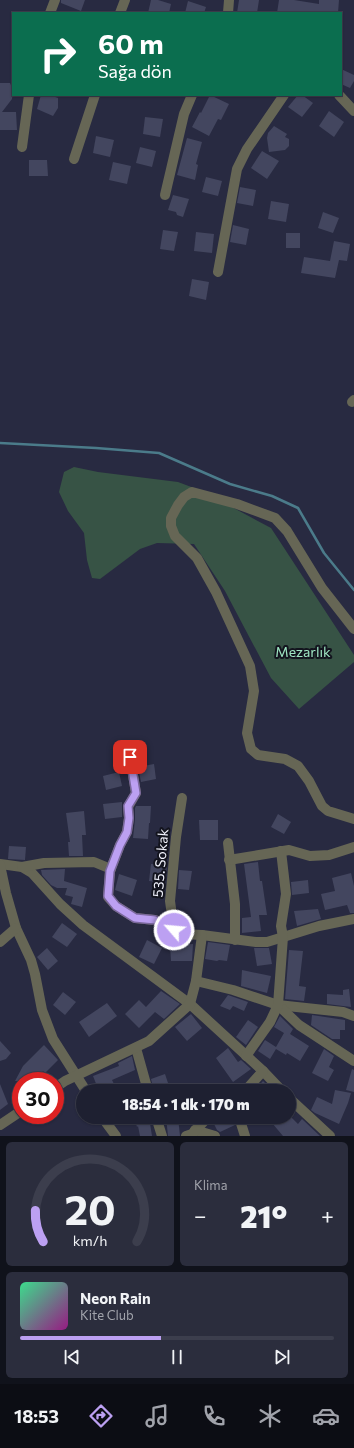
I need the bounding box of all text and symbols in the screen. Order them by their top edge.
text: 60 m [98,26,164,60]
icon: right [32,28,84,80]
text: Sağa dön [98,60,172,82]
park label: Mezarlık [275,643,331,660]
pin [113,740,147,774]
icon: arrive [119,746,141,768]
street label: 535. Sokak [149,828,172,898]
position arrow [153,909,195,951]
speed limit sign: 30 [12,1072,64,1124]
text: 18:54 · 1 dk · 170 m [122,1095,250,1113]
text: Klima [194,1177,228,1193]
text: 20 [64,1183,116,1234]
text: 21° [240,1197,287,1234]
text: − [194,1202,207,1229]
text: + [321,1202,334,1229]
text: km/h [73,1231,107,1249]
text: Neon Rain [80,1289,151,1307]
text: Kite Club [80,1307,134,1323]
icon: previous [61,1346,83,1368]
icon: pause [166,1346,188,1368]
icon: next [271,1346,293,1368]
icon: directions [87,1402,115,1430]
icon: music [143,1402,171,1430]
icon: phone [200,1402,228,1430]
icon: climate [256,1402,284,1430]
icon: car [312,1402,340,1430]
text: 18:53 [14,1405,59,1427]

